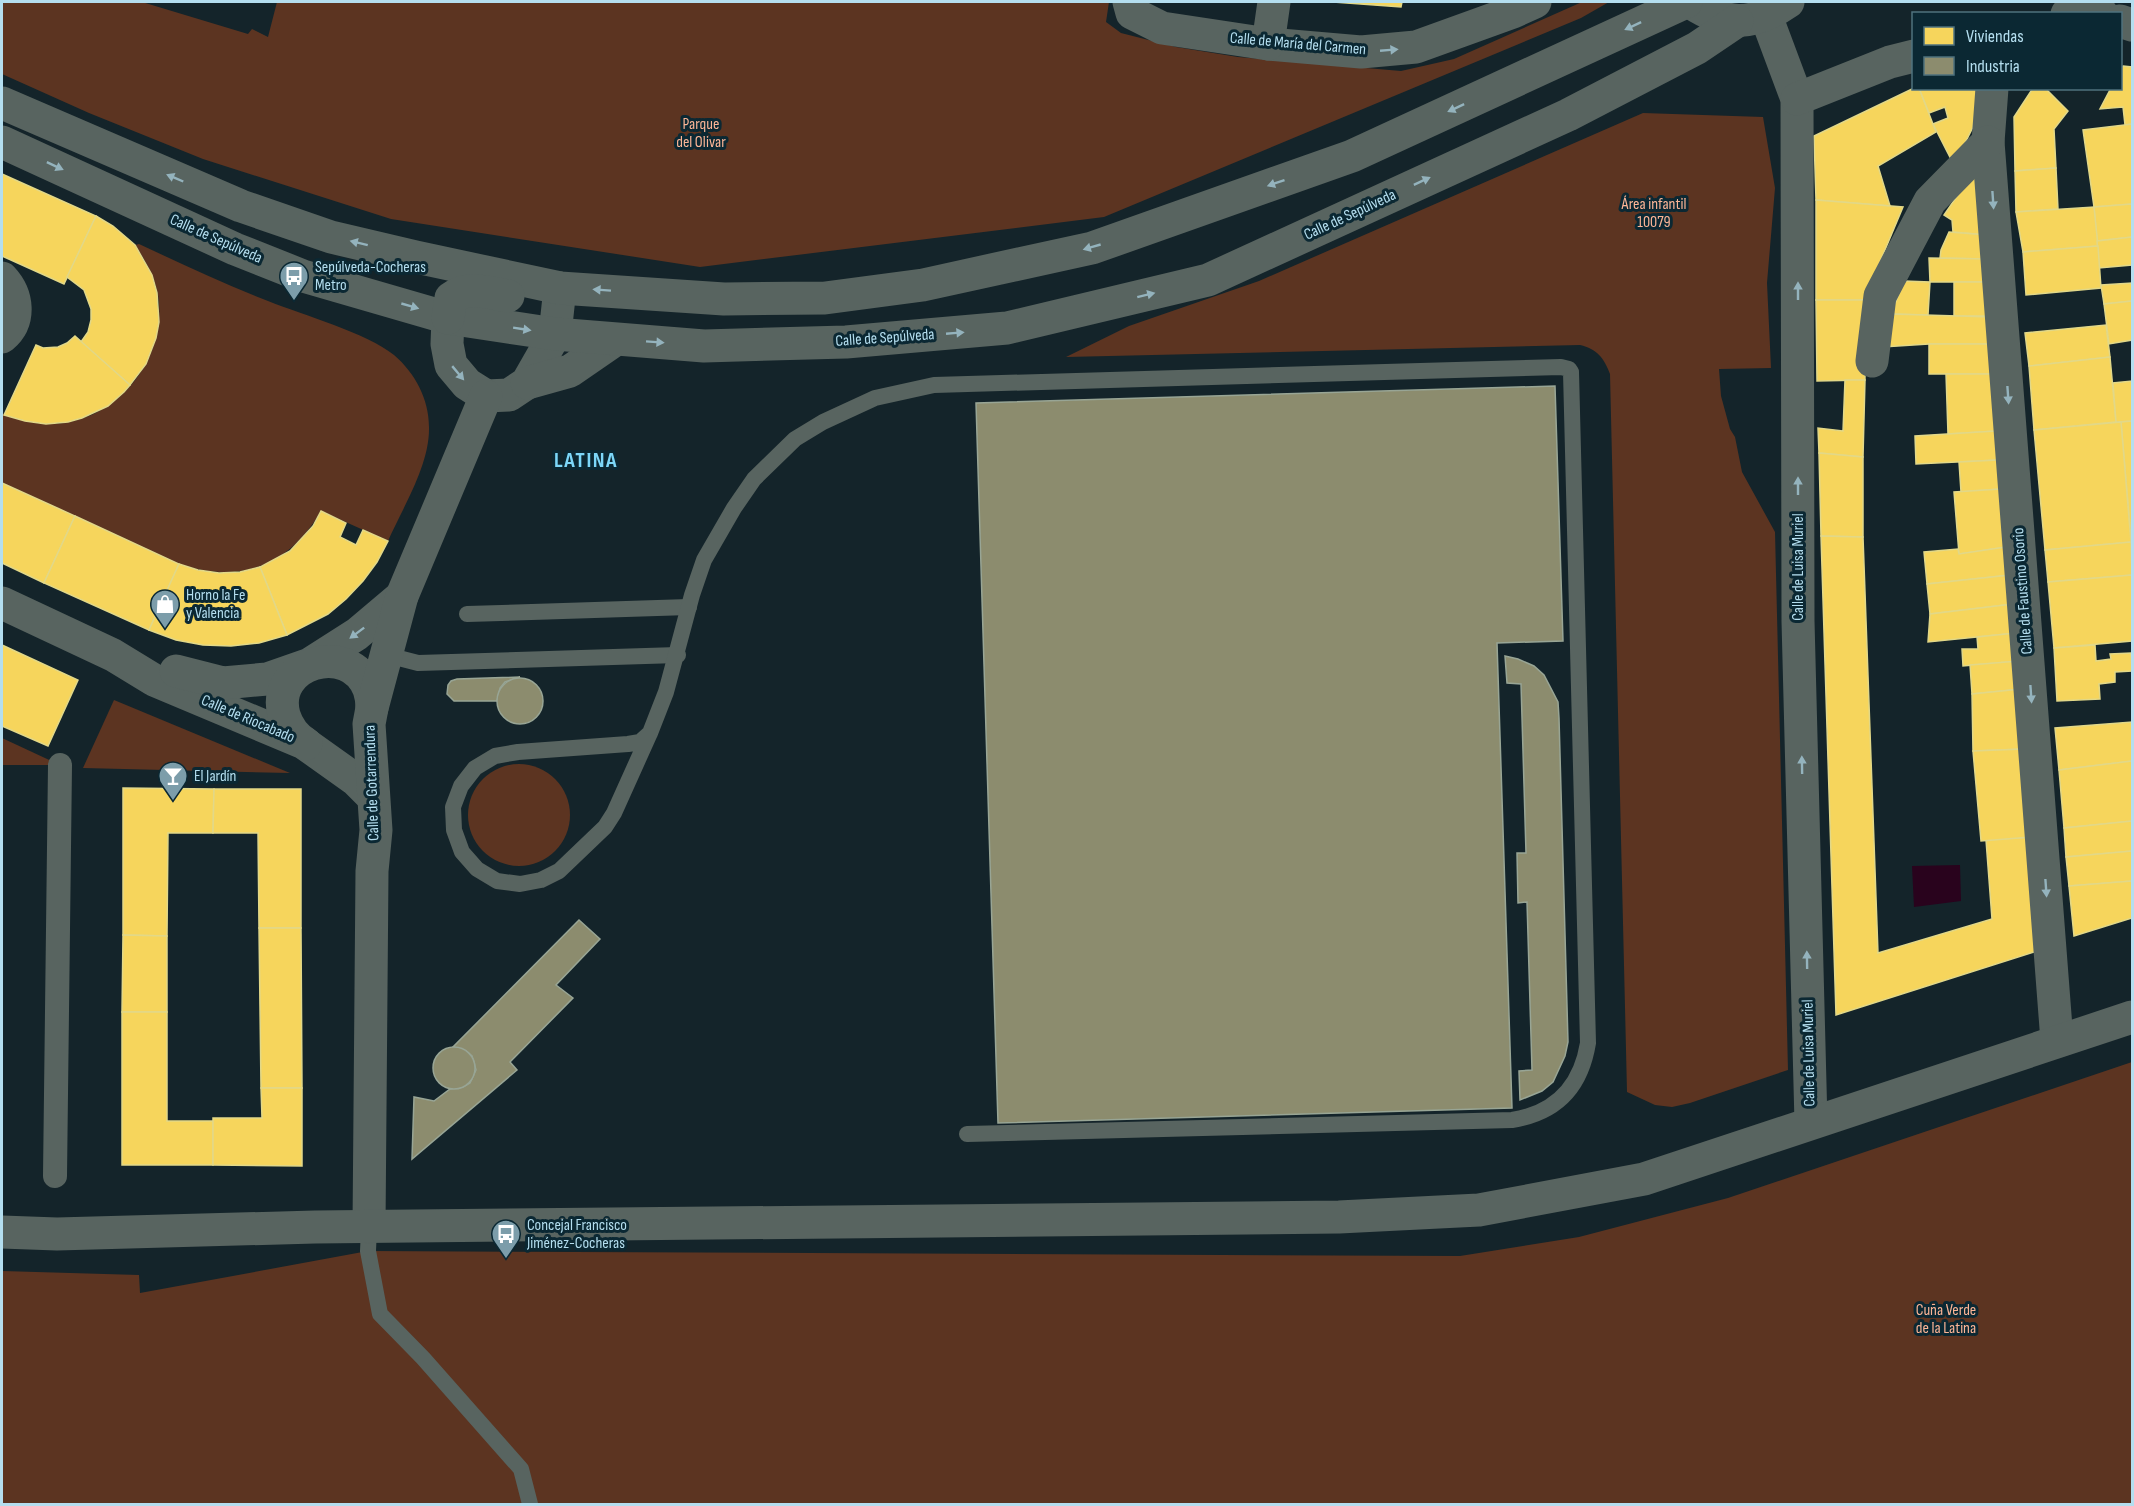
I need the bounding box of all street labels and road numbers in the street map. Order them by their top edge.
street label: Calle de María del Carmen [1229,29,1367,59]
street label: Calle de Sepúlveda [1301,185,1399,245]
street label: Calle de Sepúlveda [167,210,265,268]
street label: Calle de Sepúlveda [835,325,935,351]
street label: Calle de Luisa Muriel [1789,513,1808,621]
street label: Calle de Faustino Osorio [2009,527,2037,655]
street label: Calle de Riocabado [198,691,298,747]
street label: Calle de Gotarrendura [360,725,384,841]
street label: Calle de Luisa Muriel [1799,999,1819,1107]

